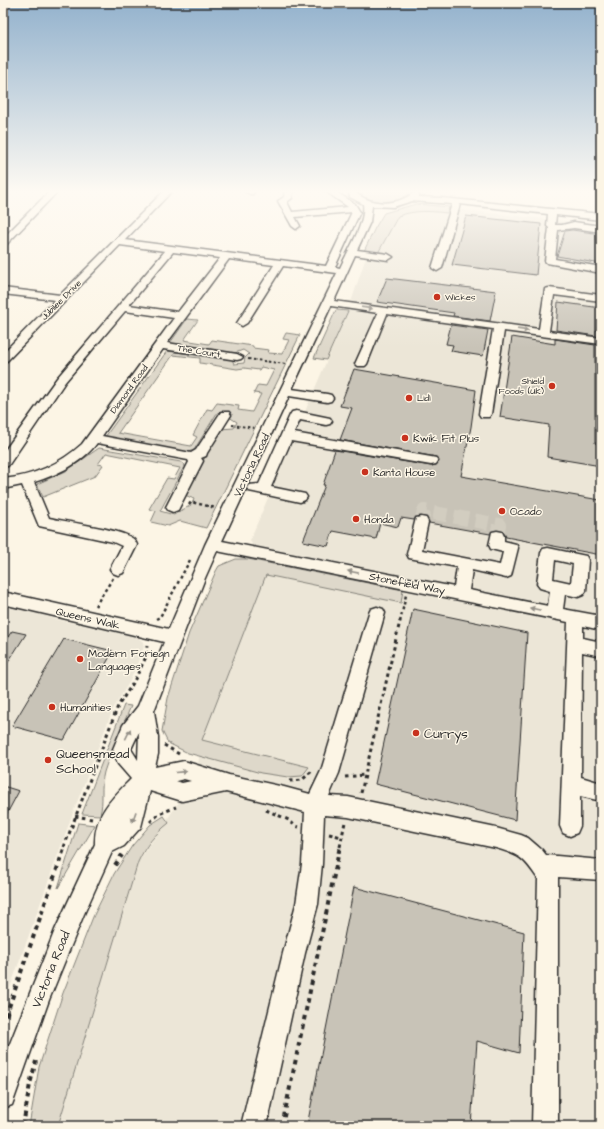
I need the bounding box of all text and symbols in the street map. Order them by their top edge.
street label: Jubilee Drive [38,277,84,323]
place label: Wickes [445,291,476,304]
marker: Wickes [432,292,442,302]
one-way arrow [361,305,373,311]
one-way arrow [517,327,530,333]
street label: The Court [177,342,222,361]
street label: Diamond Road [107,362,152,416]
place label: Shield Foods (UK) [499,375,544,398]
marker: Shield Foods (UK) [547,381,557,391]
place label: Lidl [417,392,431,405]
marker: Lidl [404,393,414,403]
street label: Victoria Road [230,431,274,500]
place label: Kwik Fit Plus [413,431,480,446]
marker: Kwik Fit Plus [400,433,410,443]
place label: Kanta House [373,465,435,480]
marker: Kanta House [360,467,370,477]
place label: Ocado [510,504,543,519]
marker: Ocado [497,506,507,516]
place label: Honda [364,512,394,527]
marker: Honda [351,514,361,524]
one-way arrow [347,569,359,575]
street label: Stonefield Way [367,569,446,599]
street label: Queens Walk [54,604,122,633]
one-way arrow [529,606,542,612]
place label: Modern Foriegn Languages [88,646,170,675]
marker: Modern Foriegn Languages [75,654,85,664]
place label: Humanities [60,700,112,715]
marker: Humanities [47,702,57,712]
place label: Currys [424,725,468,744]
one-way arrow [125,728,131,740]
marker: Currys [411,728,421,738]
place label: Queensmead School [56,745,130,778]
marker: Queensmead School [43,755,53,765]
one-way arrow [175,768,187,775]
one-way arrow [130,811,136,823]
street label: Victoria Road [27,928,75,1011]

